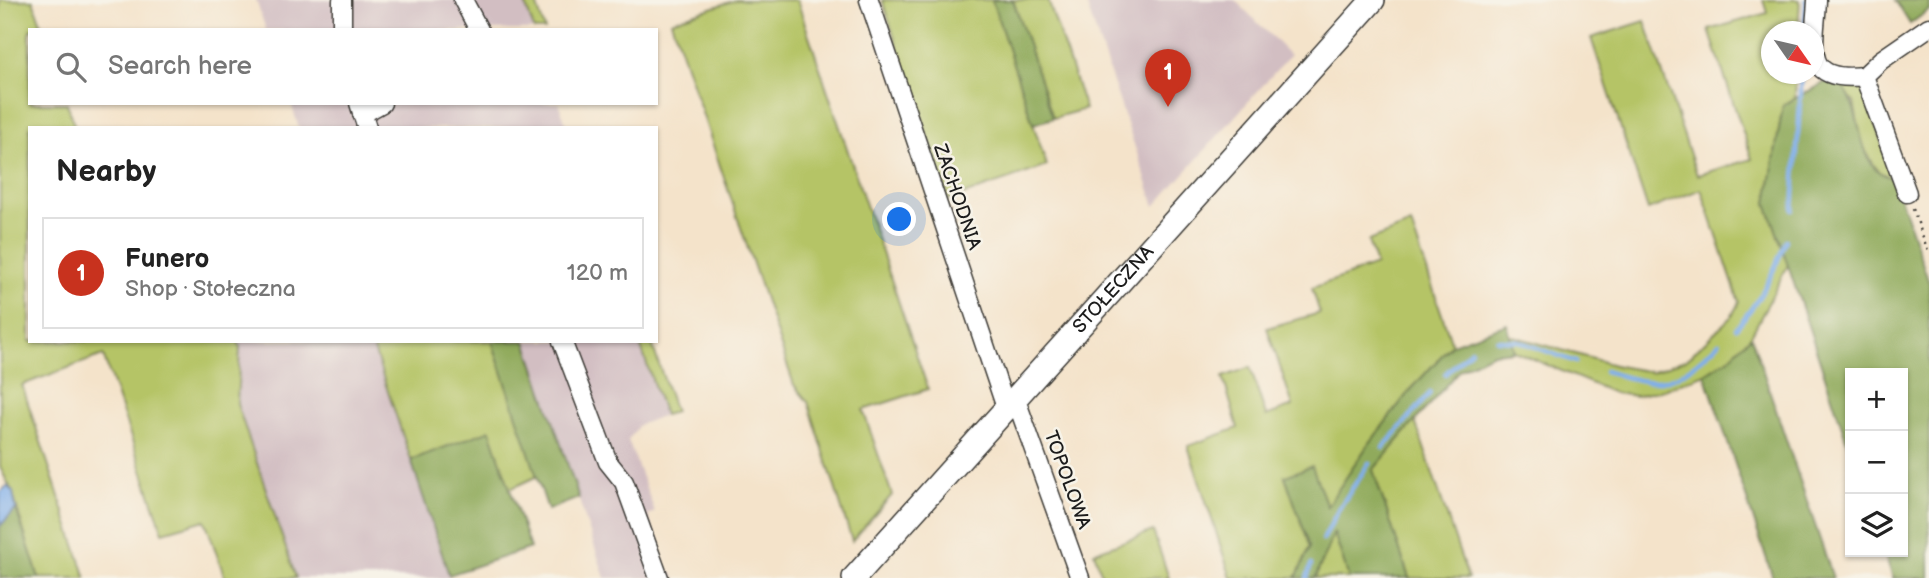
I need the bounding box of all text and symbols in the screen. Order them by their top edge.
north arrow [1761,21,1824,84]
search box [28,28,658,105]
icon: search [52,48,90,86]
pin: 1 [1145,49,1191,107]
text: Search here [108,51,252,82]
street label: ZACHODNIA [928,140,986,253]
text: Nearby [56,154,156,190]
your location [882,202,916,236]
street label: STOŁECZNA [1068,240,1159,338]
text: Funero [125,244,209,275]
text: 1 [76,259,86,287]
text: 120 m [567,259,628,287]
text: Shop · Stołeczna [125,275,296,303]
map controls [1845,368,1908,557]
button: + [1845,368,1908,431]
street label: TOPOLOWA [1039,428,1096,533]
button: − [1845,431,1908,494]
button: layers [1845,494,1908,557]

